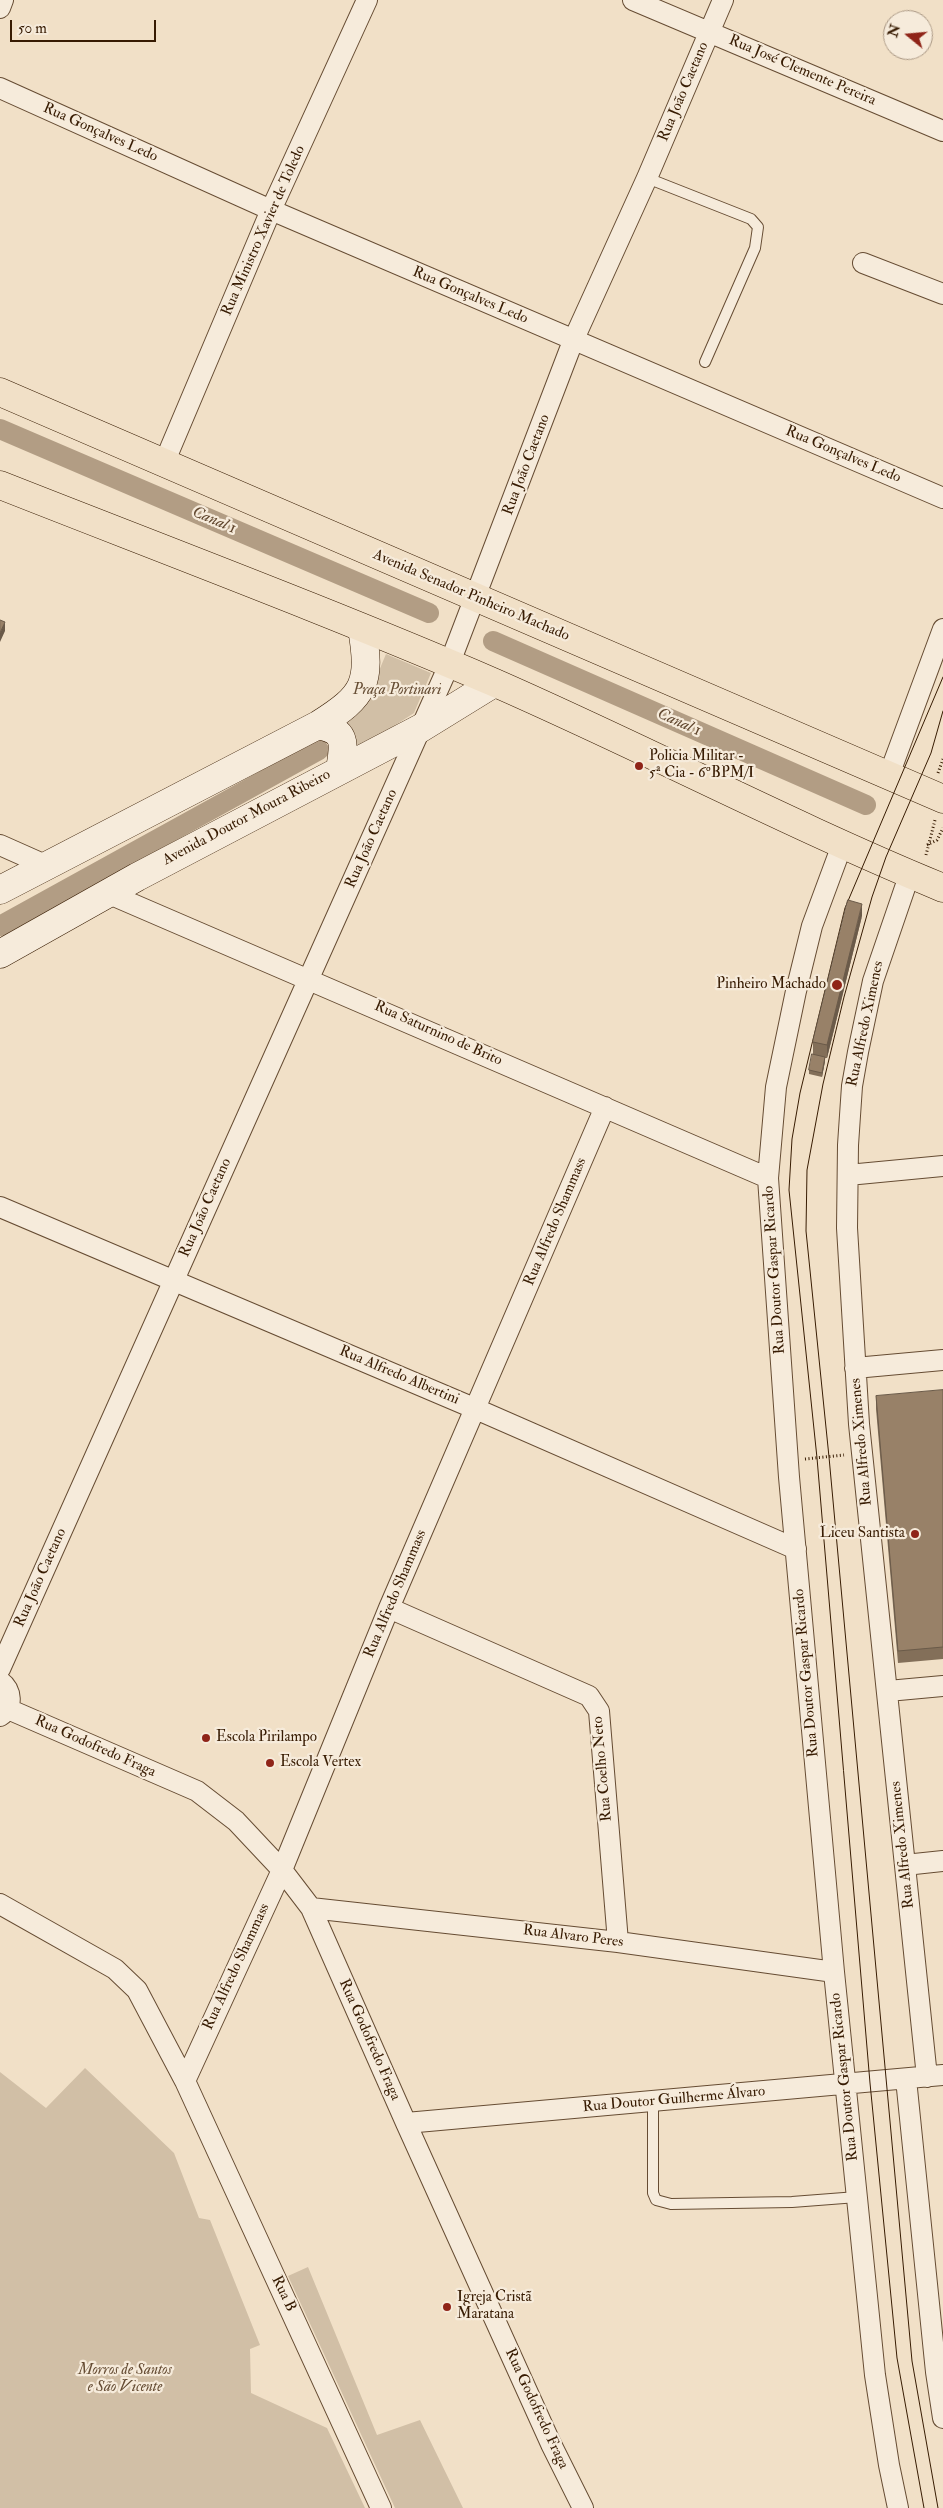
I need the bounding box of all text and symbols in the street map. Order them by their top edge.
scale bar [12,10,159,42]
north arrow [883,10,933,60]
text: 50 m [18,19,47,38]
text: N [884,22,904,39]
street label: Rua José Clemente Pereira [726,32,878,110]
street label: Rua João Caetano [655,39,713,145]
street label: Rua Gonçalves Ledo [40,100,160,166]
street label: Rua Ministro Xavier de Toledo [218,143,310,319]
street label: Rua Gonçalves Ledo [409,264,531,328]
street label: Rua João Caetano [500,412,554,518]
street label: Rua Gonçalves Ledo [782,423,904,487]
water label: Canal 1 [189,503,239,539]
street label: Avenida Senador Pinheiro Machado [370,546,572,646]
park label: Praça Portinari [353,682,441,700]
water label: Canal 1 [654,705,704,741]
place label: Policia Militar - 5ª Cia - 6ºBPM/I [649,748,754,783]
marker: Policia Militar - 5ª Cia - 6ºBPM/I [633,760,645,772]
street label: Avenida Doutor Moura Ribeiro [160,766,334,870]
street label: Rua João Caetano [342,787,402,891]
street label: Rua Alfredo Ximenes [844,959,888,1089]
place label: Pinheiro Machado [716,976,826,994]
marker: Pinheiro Machado [830,978,844,992]
street label: Rua Saturnino de Brito [371,998,505,1070]
street label: Rua Alfredo Shammass [521,1155,591,1289]
street label: Rua João Caetano [176,1156,236,1260]
street label: Rua Doutor Gaspar Ricardo [760,1185,790,1355]
street label: Rua Alfredo Albertini [336,1343,462,1409]
street label: Rua Alfredo Ximenes [847,1377,877,1507]
place label: Liceu Santista [820,1525,905,1543]
street label: Rua João Caetano [11,1526,71,1630]
street label: Rua Alfredo Shammass [361,1527,431,1661]
marker: Liceu Santista [909,1528,921,1540]
street label: Rua Doutor Gaspar Ricardo [791,1588,823,1758]
street label: Rua Godofredo Fraga [32,1712,158,1782]
street label: Rua Coelho Neto [589,1716,617,1822]
place label: Escola Pirilampo [216,1729,317,1747]
marker: Escola Pirilampo [200,1732,212,1744]
place label: Escola Vertex [280,1754,361,1772]
marker: Escola Vertex [264,1757,276,1769]
street label: Rua Alfredo Ximenes [887,1780,919,1910]
street label: Rua Alfredo Shammass [200,1901,274,2033]
street label: Rua Alvaro Peres [522,1922,624,1952]
street label: Rua Godofredo Fraga [334,1977,404,2103]
street label: Rua Doutor Gaspar Ricardo [827,1992,863,2162]
street label: Rua Doutor Guilherme Álvaro [582,2083,766,2117]
street label: Rua B [267,2273,299,2315]
place label: Igreja Cristã Maratana [457,2289,532,2324]
marker: Igreja Cristã Maratana [441,2301,453,2313]
street label: Rua Godofredo Fraga [500,2346,572,2472]
park label: Morros de Santos e São Vicente [78,2362,172,2397]

